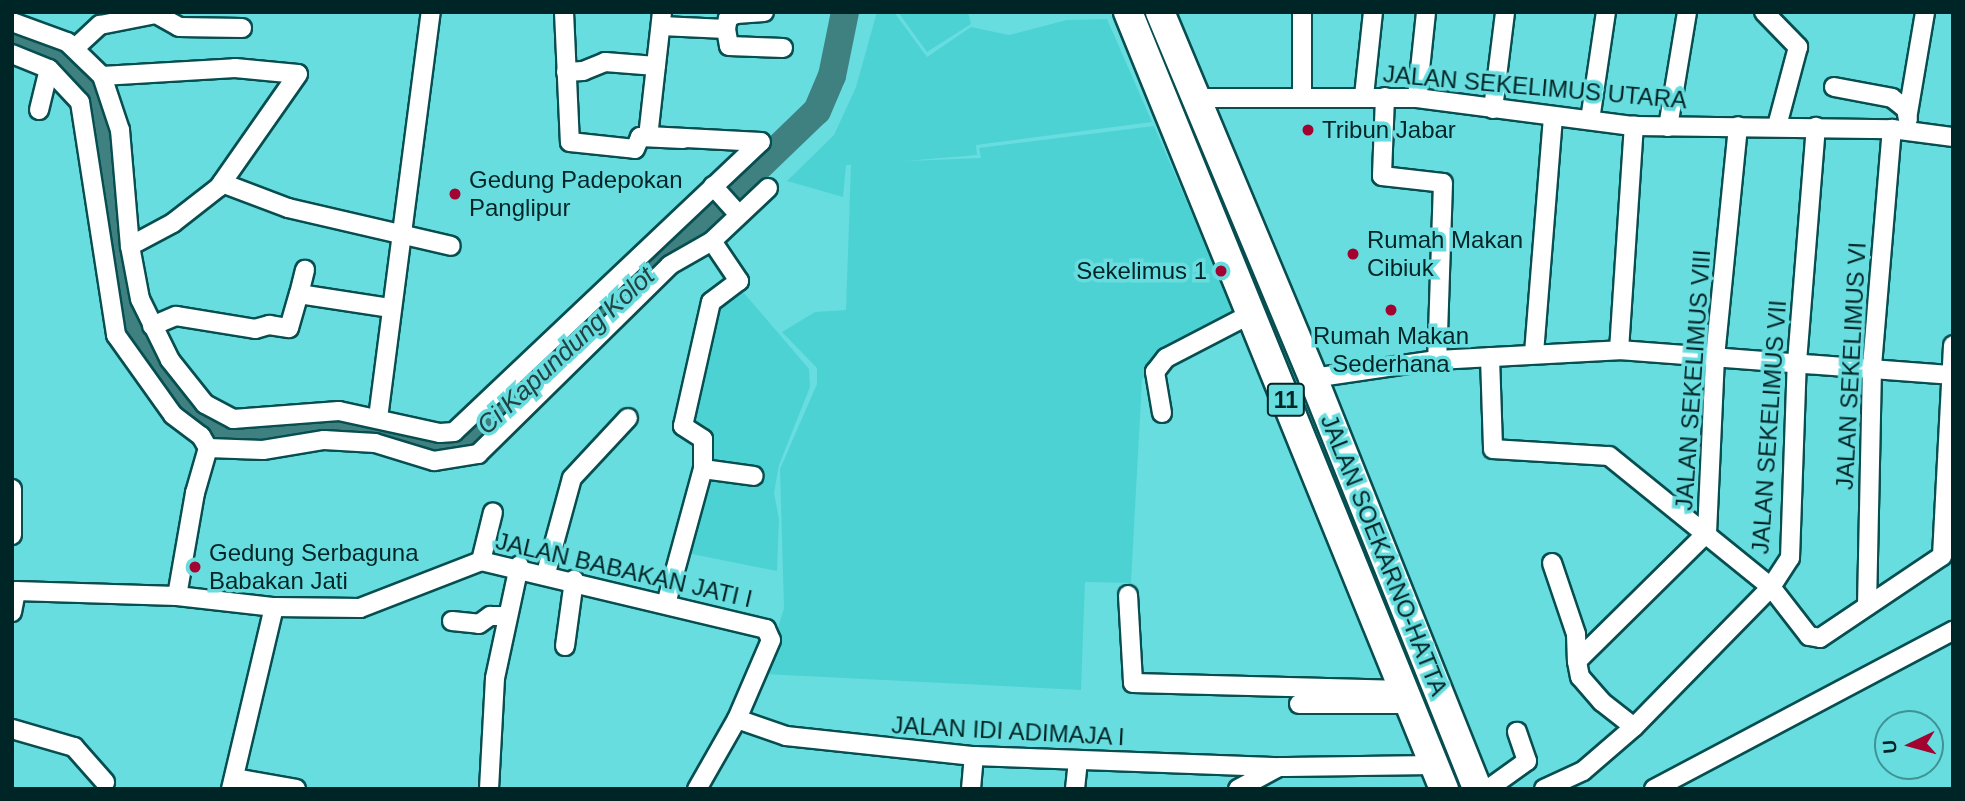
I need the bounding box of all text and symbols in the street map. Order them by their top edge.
street label: JALAN SEKELIMUS UTARA [1382,59,1688,115]
place label: Tribun Jabar [1322,116,1456,144]
marker: Tribun Jabar [1300,122,1316,138]
place label: Gedung Padepokan Panglipur [469,166,683,222]
marker: Gedung Padepokan Panglipur [447,186,463,202]
place label: Rumah Makan Cibiuk [1367,226,1523,282]
street label: JALAN SEKELIMUS VI [1830,241,1872,491]
marker: Rumah Makan Cibiuk [1345,246,1361,262]
street label: JALAN SEKELIMUS VIII [1670,249,1716,511]
place label: Sekelimus 1 [1076,257,1207,285]
water label: Ci Kapundung Kolot [471,261,661,441]
marker: Sekelimus 1 [1213,263,1229,279]
street label: JALAN SEKELIMUS VII [1746,299,1792,555]
marker: Rumah Makan Sederhana [1383,302,1399,318]
place label: Rumah Makan Sederhana [1313,322,1469,378]
road number: 11 [1267,380,1305,420]
street label: JALAN SOEKARNO-HATTA [1314,410,1454,700]
street label: JALAN BABAKAN JATI I [493,526,755,614]
place label: Gedung Serbaguna Babakan Jati [209,539,419,595]
marker: Gedung Serbaguna Babakan Jati [187,559,203,575]
street label: JALAN IDI ADIMAJA I [889,710,1127,752]
north arrow [1874,710,1944,780]
text: U [1879,739,1901,754]

